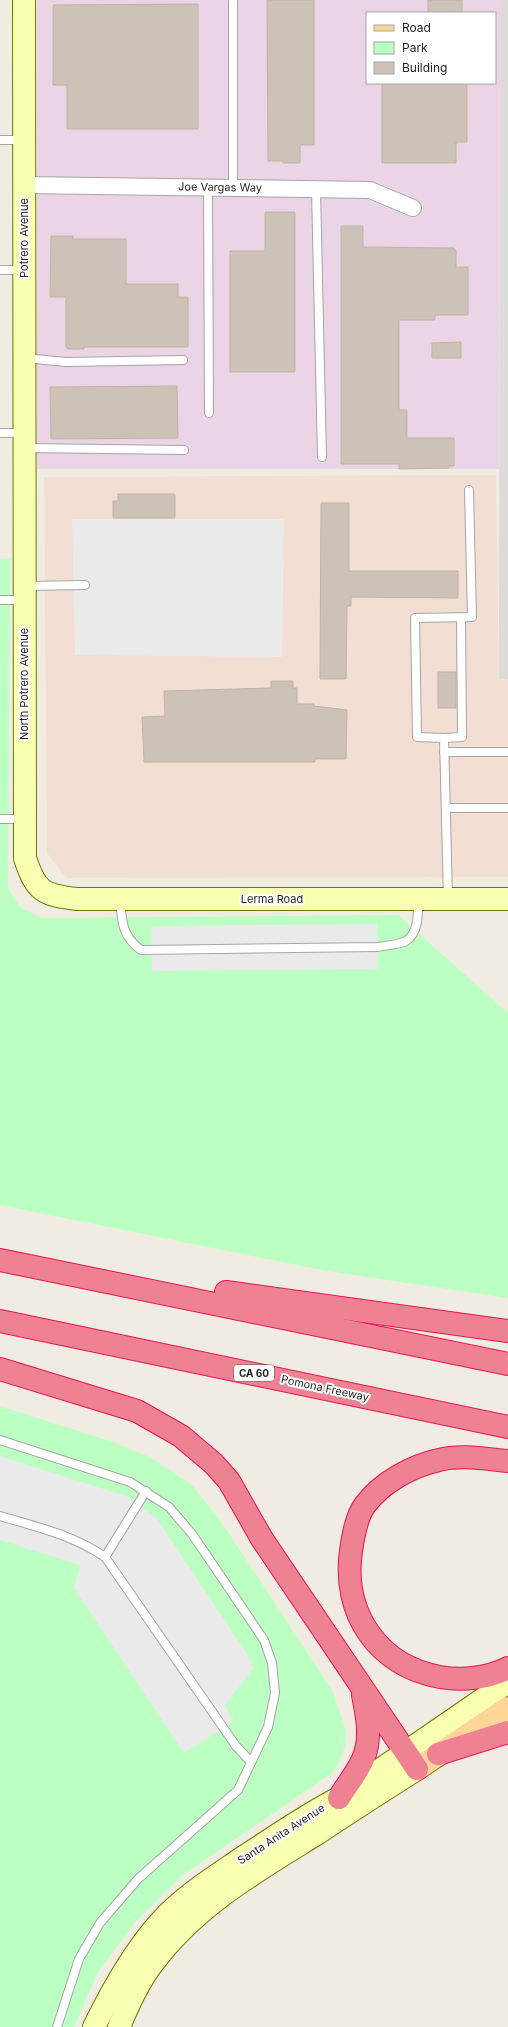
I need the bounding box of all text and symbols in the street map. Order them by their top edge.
legend [366,12,496,84]
text: Road [402,20,431,35]
text: Park [402,40,428,55]
text: Building [402,60,447,75]
street label: Joe Vargas Way [178,179,262,195]
street label: Potrero Avenue [17,198,31,278]
street label: North Potrero Avenue [17,628,31,740]
street label: Lerma Road [241,892,303,906]
road number: CA 60 [234,1365,274,1381]
street label: Pomona Freeway [280,1372,370,1404]
street label: Santa Anita Avenue [235,1801,327,1867]

